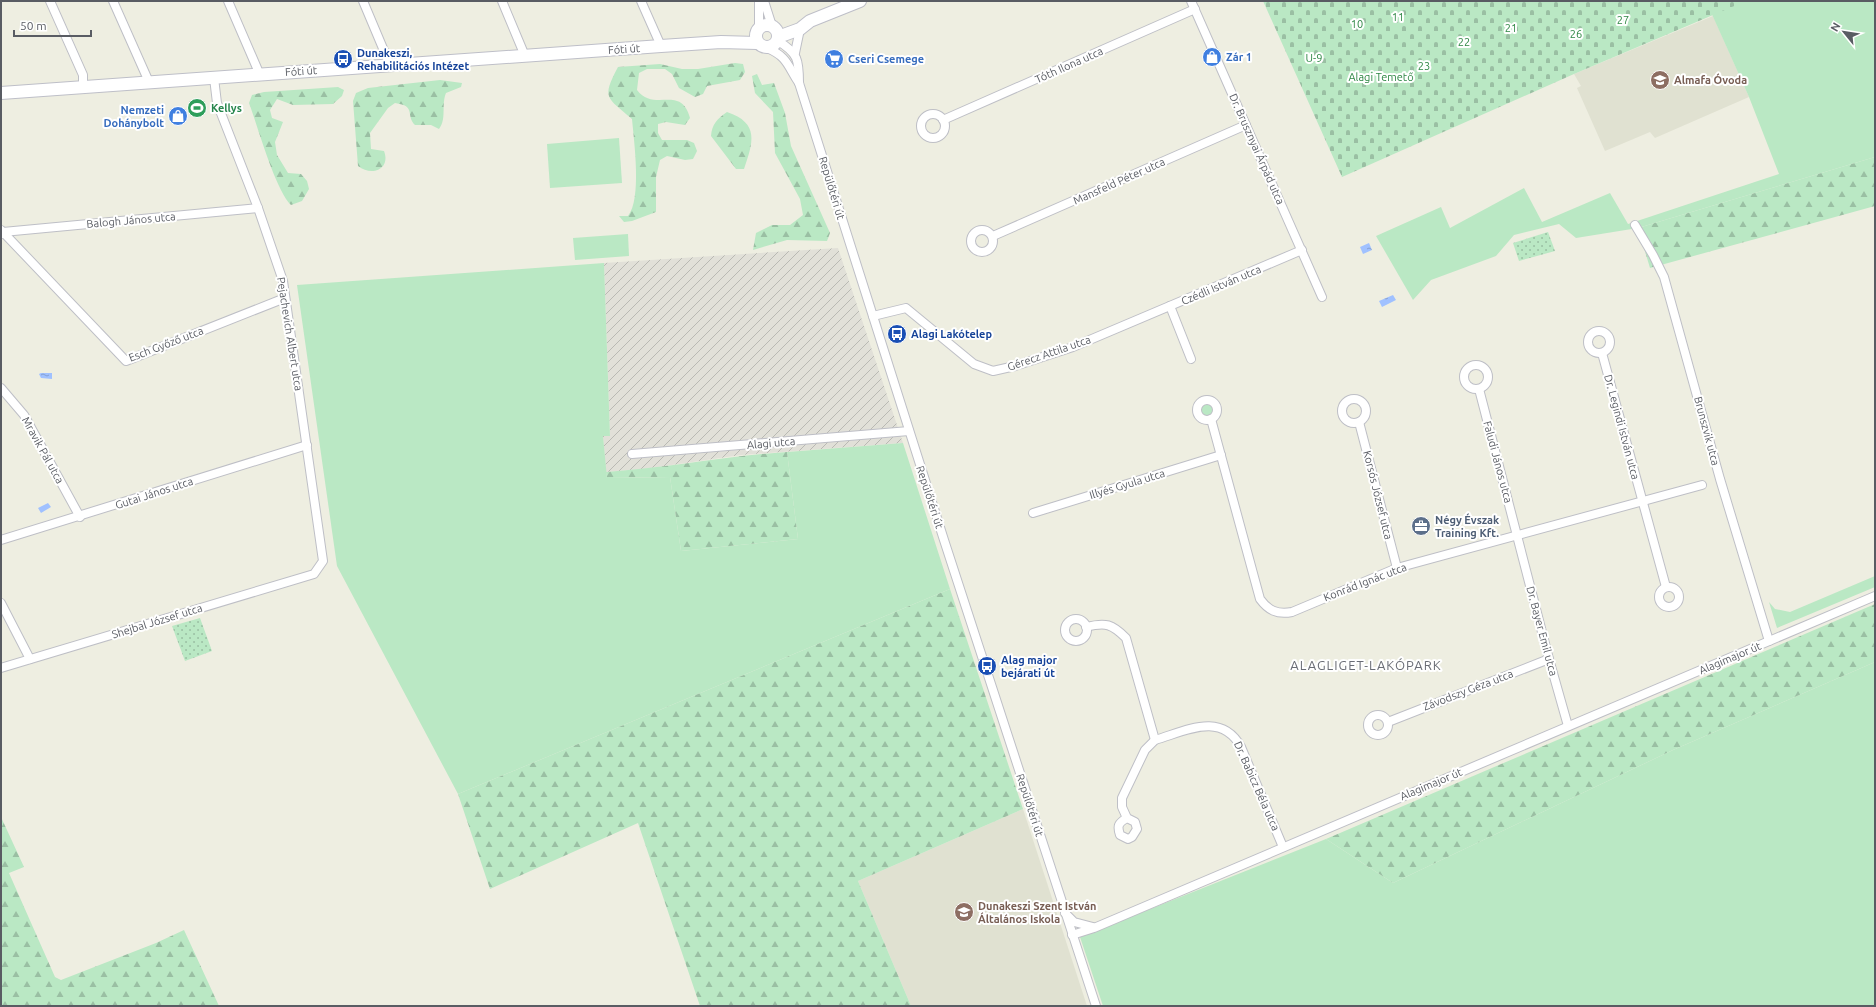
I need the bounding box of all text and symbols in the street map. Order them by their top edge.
park label: 11 [1392,11,1404,23]
scale bar [14,12,91,38]
north arrow [1824,12,1864,52]
park label: 27 [1617,14,1629,26]
park label: 10 [1351,18,1363,30]
text: 50 m [20,19,47,32]
text: N [1828,20,1843,34]
park label: 21 [1505,22,1517,34]
park label: 26 [1570,28,1582,40]
park label: 22 [1458,36,1470,48]
street label: Fóti út [607,42,641,56]
street label: Tóth Ilona utca [1033,45,1105,85]
shop icon: Zár 1 [1201,46,1223,68]
place label: Dunakeszi, Rehabilitációs Intézet [357,47,469,72]
bus stop icon: Dunakeszi, Rehabilitációs Intézet [332,48,354,70]
supermarket icon: Cseri Csemege [823,48,845,70]
place label: Zár 1 [1226,51,1252,63]
park label: U-9 [1306,52,1322,64]
place label: Cseri Csemege [848,53,924,65]
park label: 23 [1418,60,1430,72]
street label: Fóti út [284,64,318,78]
school or university icon: Almafa Óvoda [1649,69,1671,91]
park label: Alagi Temető [1348,71,1414,83]
place label: Almafa Óvoda [1674,73,1747,86]
street label: Dr. Brusznyai Árpád utca [1227,91,1288,206]
sports icon: Kellys [186,97,208,119]
place label: Kellys [211,102,242,114]
place label: Nemzeti Dohánybolt [104,104,164,129]
shop icon: Nemzeti Dohánybolt [167,105,189,127]
street label: Repülőtéri út [817,155,847,222]
street label: Mansfeld Péter utca [1071,155,1167,207]
street label: Balogh János utca [86,210,176,230]
street label: Czédli István utca [1179,263,1263,307]
street label: Pejachevich Albert utca [275,276,305,392]
bus stop icon: Alagi Lakótelep [886,323,908,345]
street label: Esch Győző utca [127,324,205,364]
place label: Alagi Lakótelep [911,328,992,340]
street label: Gérecz Attila utca [1006,333,1092,373]
street label: Dr. Legindi István utca [1602,373,1642,481]
street label: Brunszvik utca [1692,395,1722,467]
street label: Mravik Pál utca [20,415,66,485]
street label: Faludi János utca [1481,420,1515,504]
street label: Alagi utca [746,435,796,451]
street label: Korsós József utca [1361,449,1395,541]
street label: Repülőtéri út [914,464,946,531]
street label: Illyés Gyula utca [1088,467,1166,501]
street label: Gutai János utca [114,475,194,511]
place label: Négy Évszak Training Kft. [1435,513,1500,539]
office icon: Négy Évszak Training Kft. [1410,515,1432,537]
street label: Konrád Ignác utca [1322,561,1408,603]
street label: Dr. Bayer Emil utca [1524,585,1560,677]
street label: Shejbal József utca [110,602,204,640]
street label: Alagimajor út [1697,639,1763,676]
place label: Alag major bejárati út [1001,654,1058,679]
bus stop icon: Alag major bejárati út [976,655,998,677]
district label: ALAGLIGET-LAKÓPARK [1290,658,1442,672]
street label: Závodszy Géza utca [1421,667,1515,713]
street label: Dr. Babicz Béla utca [1232,739,1282,833]
street label: Alagimajor út [1398,765,1464,802]
street label: Repülőtéri út [1014,772,1046,839]
place label: Dunakeszi Szent István Általános Iskola [978,900,1096,925]
school or university icon: Dunakeszi Szent István Általános Iskola [953,901,975,923]

